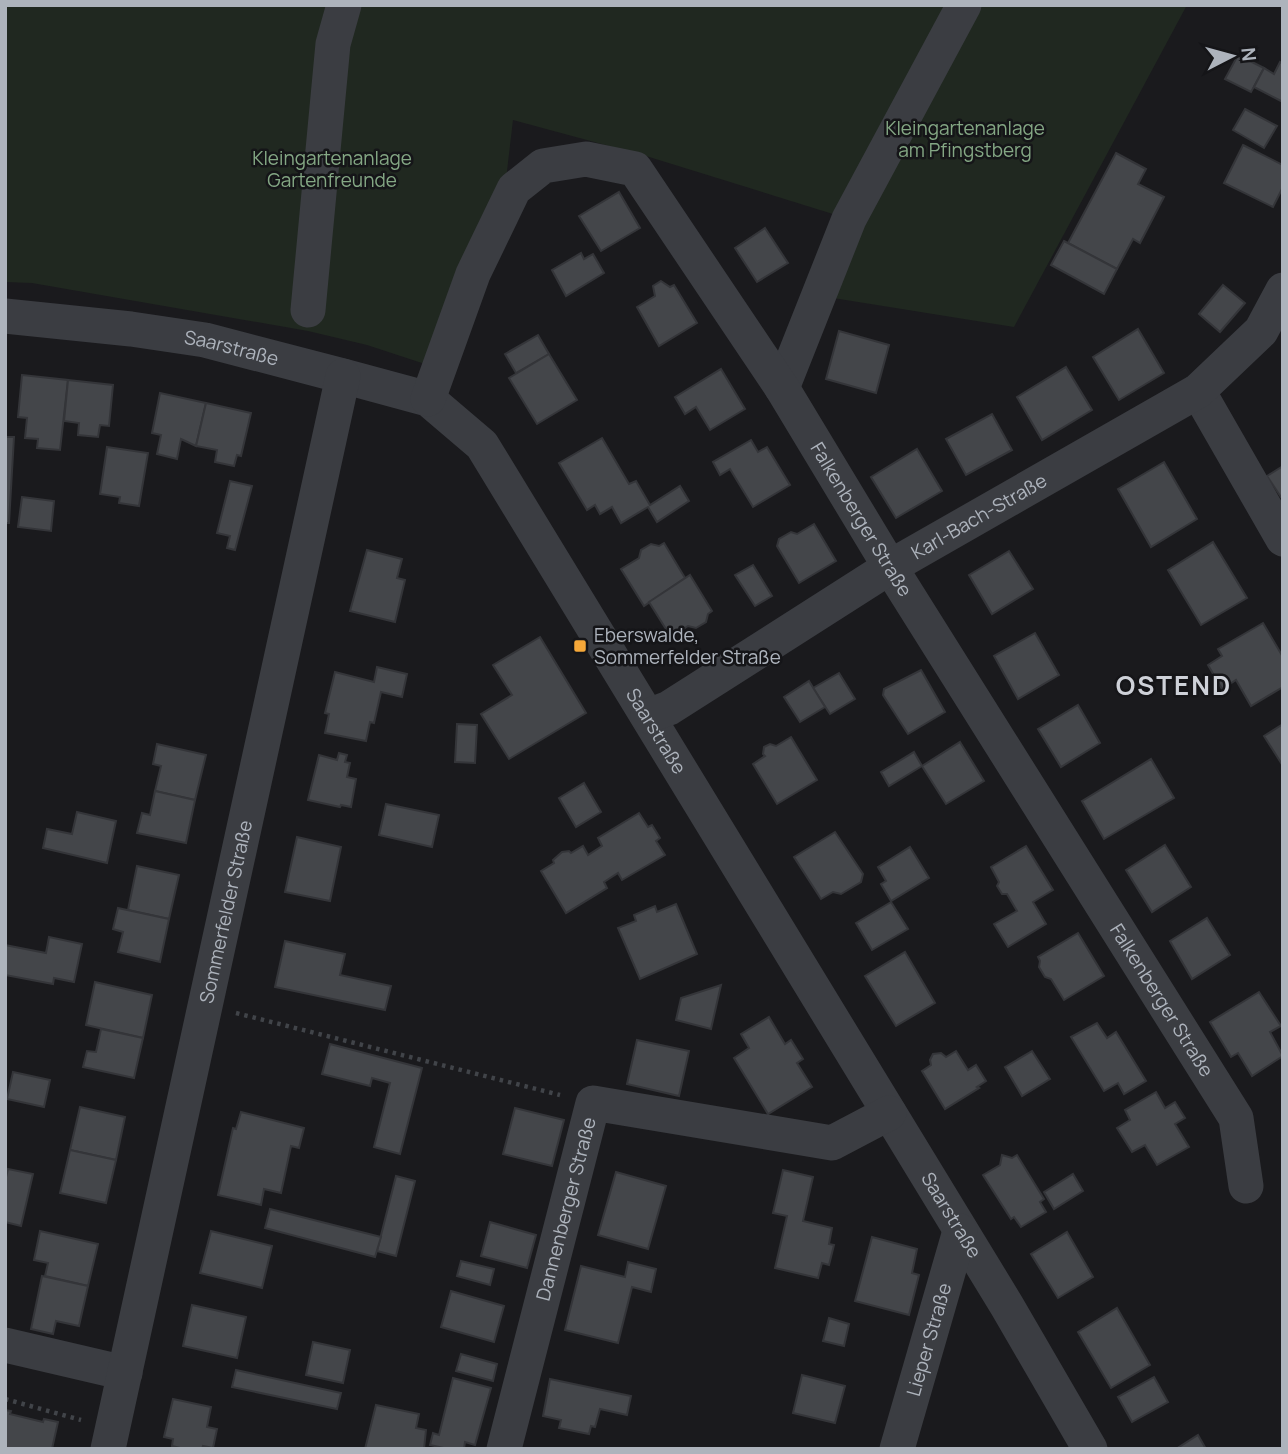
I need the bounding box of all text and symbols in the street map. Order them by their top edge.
north arrow [1197,21,1267,91]
text: N [1235,46,1263,62]
park label: Kleingartenanlage am Pfingstberg [885,115,1045,163]
park label: Kleingartenanlage Gartenfreunde [252,145,412,193]
street label: Saarstraße [183,324,282,372]
street label: Falkenberger Straße [805,437,918,601]
street label: Karl-Bach-Straße [906,467,1051,565]
place label: Eberswalde, Sommerfelder Straße [594,622,781,670]
marker: Eberswalde, Sommerfelder Straße [572,638,588,654]
district label: OSTEND [1116,667,1232,703]
street label: Saarstraße [620,683,693,779]
street label: Sommerfelder Straße [193,818,258,1006]
street label: Falkenberger Straße [1104,918,1220,1082]
street label: Dannenberger Straße [530,1114,602,1303]
street label: Saarstraße [915,1167,988,1263]
street label: Lieper Straße [900,1280,957,1399]

